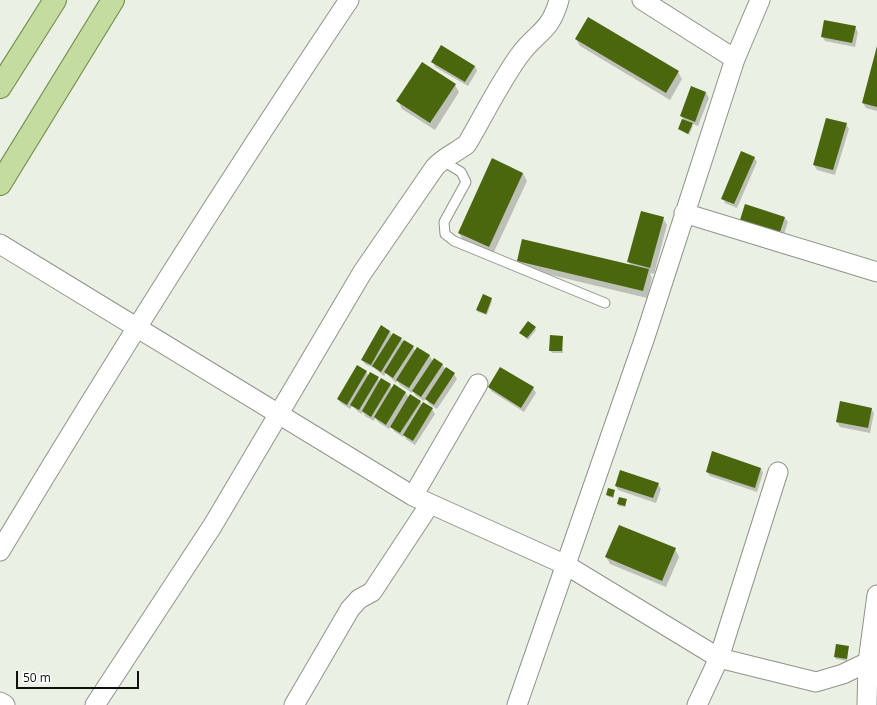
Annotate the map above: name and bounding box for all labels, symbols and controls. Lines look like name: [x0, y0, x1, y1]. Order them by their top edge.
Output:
scale bar: [18, 663, 141, 689]
text: 50 m: [23, 669, 51, 686]

